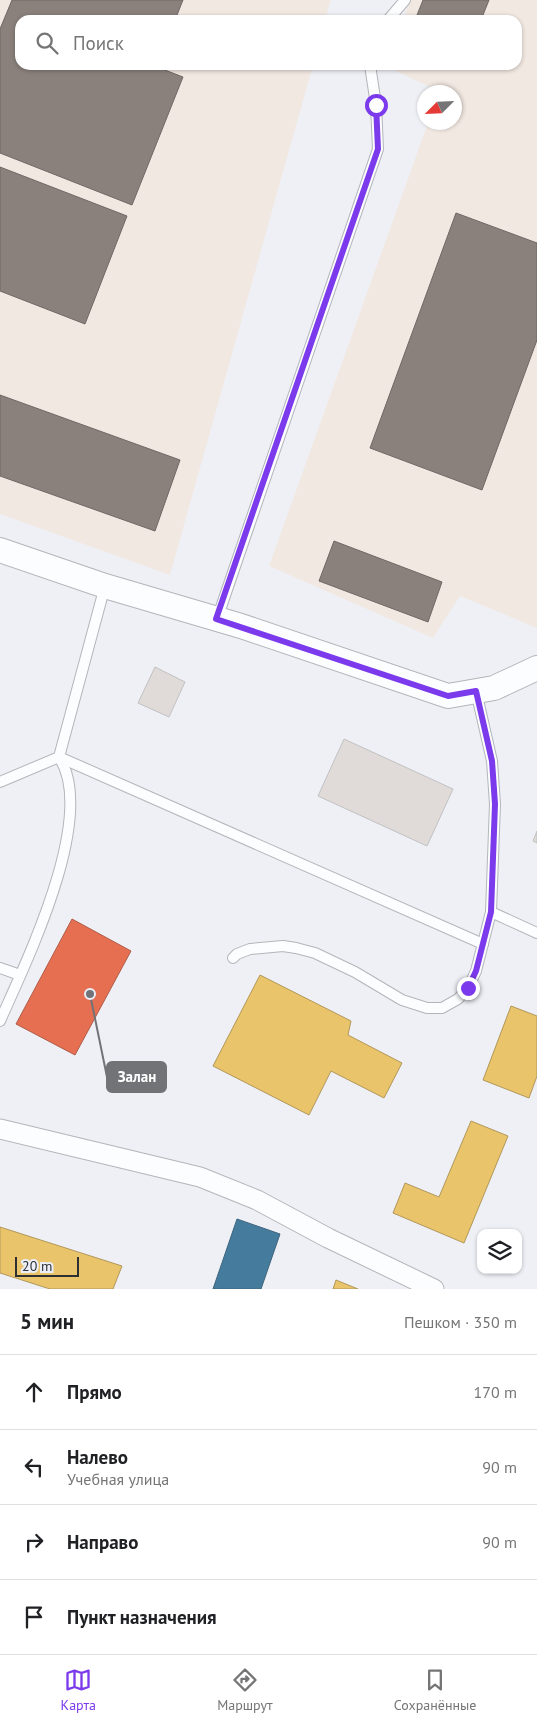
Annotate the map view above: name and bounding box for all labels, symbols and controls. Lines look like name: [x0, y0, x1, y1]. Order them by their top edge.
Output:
search box: [15, 15, 522, 70]
icon: search: [33, 29, 61, 57]
text: Поиск: [73, 31, 124, 55]
north arrow: [417, 85, 462, 130]
route start: [365, 94, 388, 117]
route end: [457, 977, 480, 1000]
callout: Залан: [107, 1062, 166, 1092]
text: Залан: [118, 1067, 156, 1086]
map controls: [477, 1229, 522, 1274]
button: layers: [477, 1229, 522, 1274]
scale bar: [15, 1254, 79, 1277]
text: 20 m: [22, 1257, 52, 1275]
text: 5 мин: [20, 1308, 74, 1335]
text: Пешком · 350 m: [404, 1312, 517, 1332]
icon: ahead: [20, 1378, 48, 1406]
text: Прямо: [67, 1380, 122, 1404]
text: 170 m: [474, 1382, 517, 1402]
text: Налево: [67, 1445, 128, 1469]
icon: left: [20, 1453, 48, 1481]
text: 90 m: [482, 1457, 517, 1477]
text: Учебная улица: [67, 1469, 169, 1489]
icon: right: [20, 1528, 48, 1556]
text: Направо: [67, 1530, 138, 1554]
text: 90 m: [482, 1532, 517, 1552]
icon: arrive: [20, 1603, 48, 1631]
text: Пункт назначения: [67, 1605, 217, 1629]
tab: Карта: [61, 1666, 96, 1714]
tab: Маршрут: [217, 1666, 273, 1714]
tab: Сохранённые: [394, 1666, 476, 1714]

